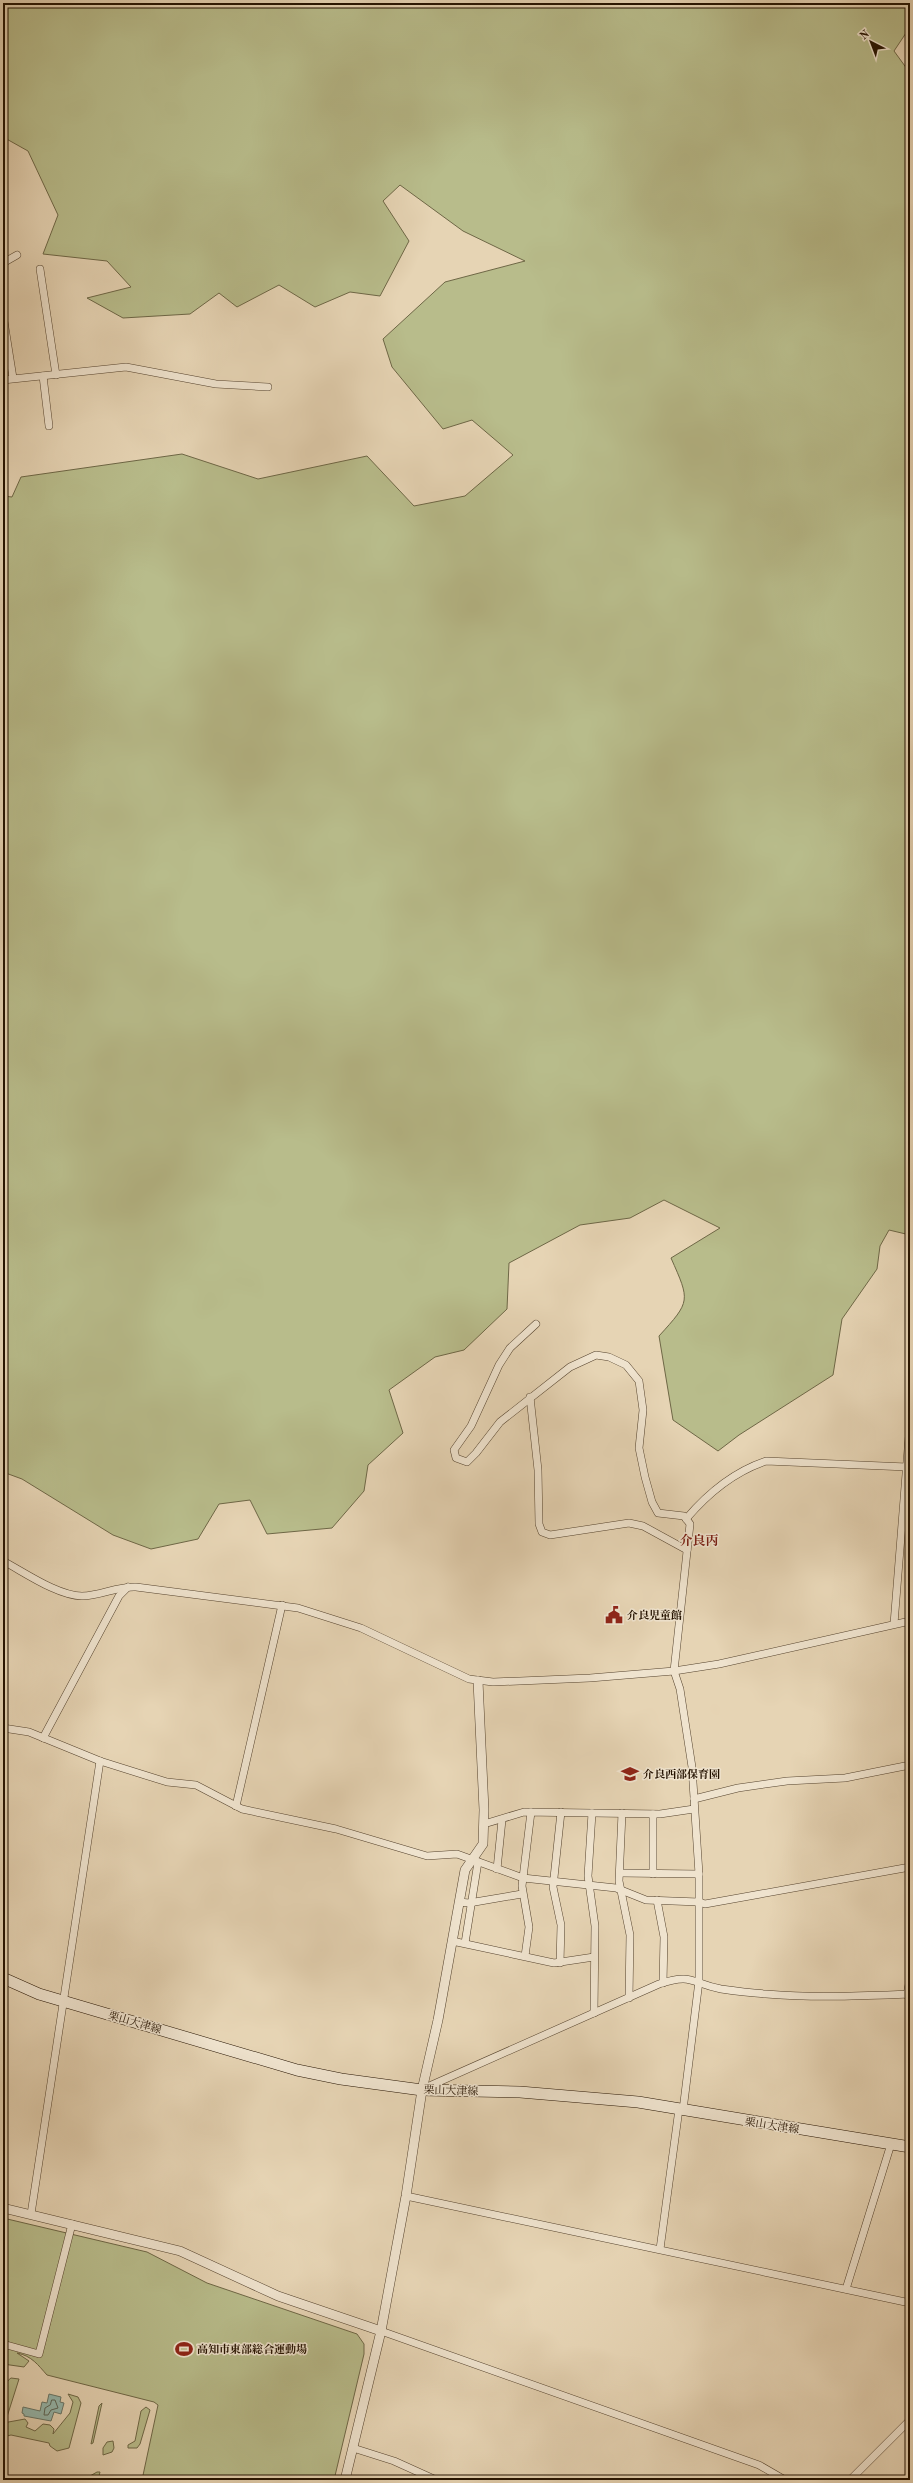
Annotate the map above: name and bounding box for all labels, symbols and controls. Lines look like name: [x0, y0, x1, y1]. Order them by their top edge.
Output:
north arrow: [851, 22, 891, 62]
text: N: [859, 28, 873, 43]
district label: 介良丙: [679, 1533, 719, 1548]
public building icon: 介良児童館: [604, 1605, 624, 1625]
place label: 介良児童館: [627, 1609, 682, 1622]
school or university icon: 介良西部保育園: [620, 1764, 640, 1784]
place label: 介良西部保育園: [643, 1768, 720, 1781]
street label: 栗山大津線: [107, 2009, 163, 2036]
street label: 栗山大津線: [423, 2083, 479, 2098]
street label: 栗山大津線: [744, 2115, 800, 2136]
sports icon: 高知市東部総合運動場: [174, 2339, 194, 2359]
place label: 高知市東部総合運動場: [197, 2343, 307, 2356]

